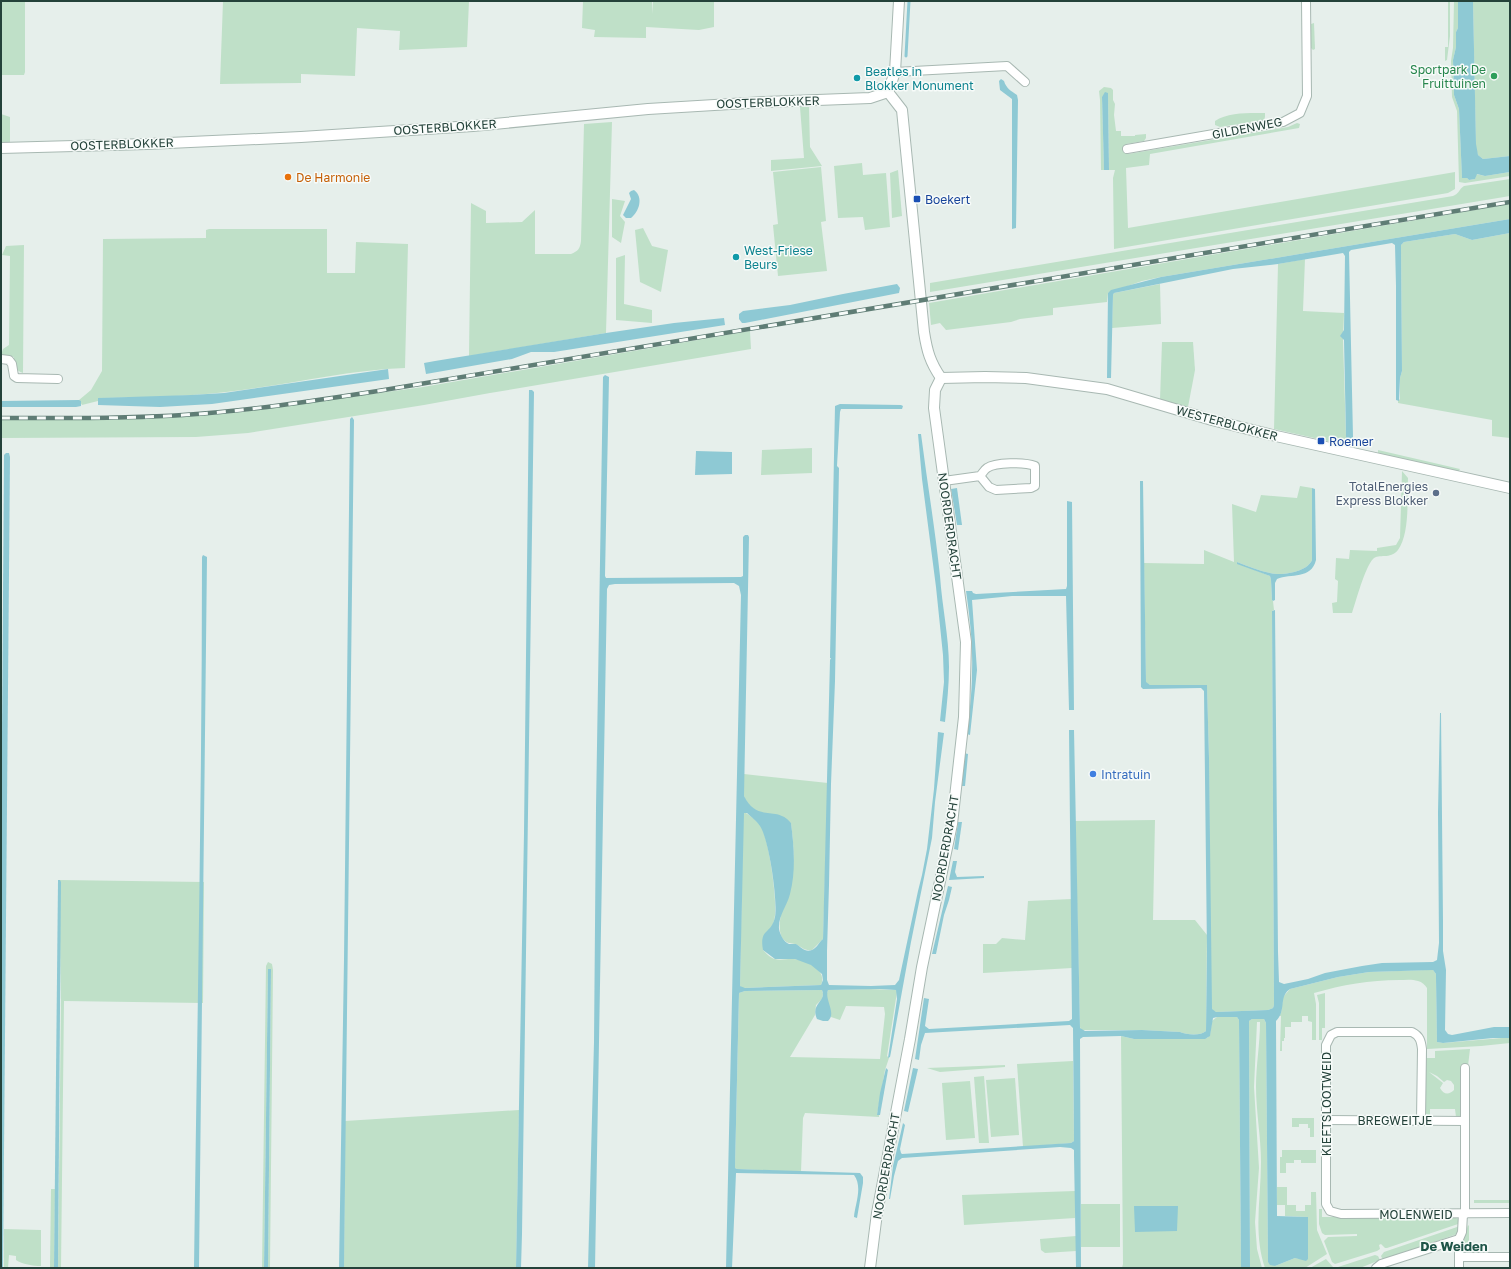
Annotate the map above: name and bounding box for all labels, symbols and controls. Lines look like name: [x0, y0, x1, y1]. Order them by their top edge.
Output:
place label: Sportpark De Fruittuinen: [1410, 62, 1486, 91]
place label: Beatles in Blokker Monument: [865, 64, 974, 93]
marker: Sportpark De Fruittuinen: [1489, 71, 1499, 81]
marker: Beatles in Blokker Monument: [852, 73, 862, 83]
street label: OOSTERBLOKKER: [716, 93, 820, 111]
street label: GILDENWEG: [1211, 114, 1283, 142]
street label: OOSTERBLOKKER: [393, 116, 497, 138]
street label: OOSTERBLOKKER: [70, 135, 174, 153]
place label: De Harmonie: [296, 170, 370, 185]
marker: De Harmonie: [283, 172, 293, 182]
place label: Boekert: [925, 192, 971, 207]
marker: Boekert: [912, 194, 922, 204]
place label: West-Friese Beurs: [744, 243, 813, 272]
marker: West-Friese Beurs: [731, 252, 741, 262]
street label: WESTERBLOKKER: [1175, 402, 1279, 444]
place label: Roemer: [1329, 434, 1374, 449]
marker: Roemer: [1316, 436, 1326, 446]
street label: NOORDERDRACHT: [935, 471, 965, 581]
place label: TotalEnergies Express Blokker: [1336, 479, 1428, 508]
marker: TotalEnergies Express Blokker: [1431, 488, 1441, 498]
place label: Intratuin: [1101, 767, 1151, 782]
marker: Intratuin: [1088, 769, 1098, 779]
street label: NOORDERDRACHT: [928, 793, 962, 902]
street label: KIEFTSLOOTWEID: [1319, 1052, 1334, 1156]
street label: NOORDERDRACHT: [869, 1111, 903, 1220]
street label: BREGWEITJE: [1358, 1113, 1432, 1128]
street label: MOLENWEID: [1379, 1207, 1453, 1222]
district label: De Weiden: [1420, 1238, 1488, 1254]

